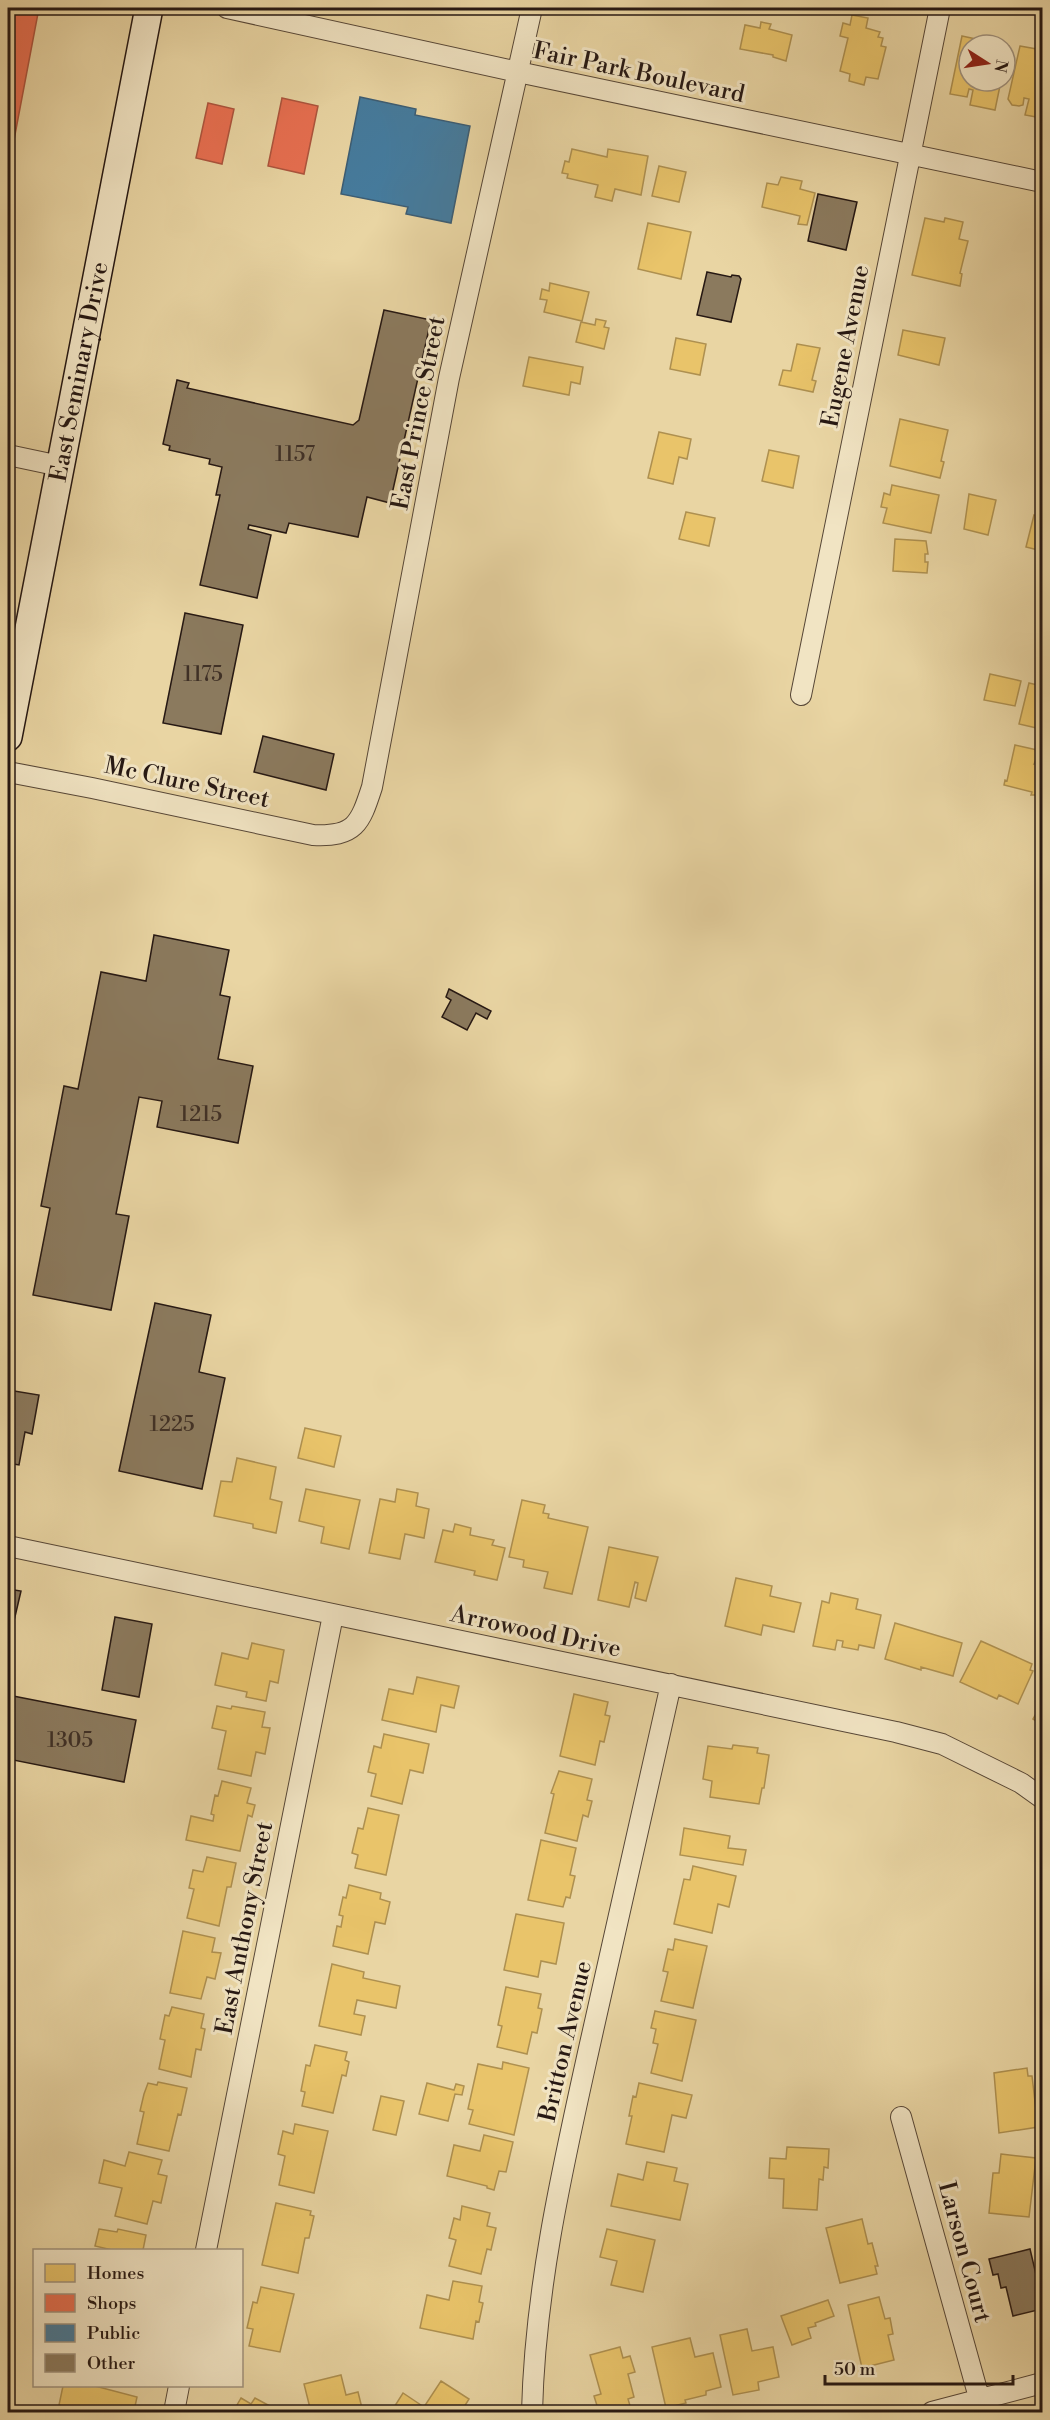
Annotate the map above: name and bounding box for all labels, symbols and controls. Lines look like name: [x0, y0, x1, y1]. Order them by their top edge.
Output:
north arrow: [957, 33, 1017, 93]
street label: Fair Park Boulevard: [530, 36, 748, 110]
text: N: [990, 58, 1012, 75]
street label: East Seminary Drive: [44, 260, 116, 484]
street label: Eugene Avenue: [816, 262, 876, 430]
street label: East Prince Street: [385, 313, 453, 513]
house number: 1157: [275, 442, 315, 468]
house number: 1175: [183, 662, 223, 688]
street label: Mc Clure Street: [102, 751, 273, 815]
house number: 1215: [180, 1102, 222, 1128]
house number: 1225: [150, 1412, 194, 1438]
street label: Arrowood Drive: [447, 1599, 624, 1665]
house number: 1305: [47, 1728, 93, 1754]
street label: East Anthony Street: [210, 1819, 280, 2037]
street label: Britton Avenue: [533, 1958, 599, 2125]
street label: Larson Court: [931, 2178, 997, 2327]
legend: [33, 2249, 243, 2387]
text: Homes: [87, 2262, 144, 2285]
text: Shops: [87, 2292, 137, 2315]
text: Public: [87, 2322, 140, 2345]
scale bar: [825, 2348, 1012, 2386]
text: Other: [87, 2352, 135, 2375]
text: 50 m: [834, 2358, 876, 2381]

